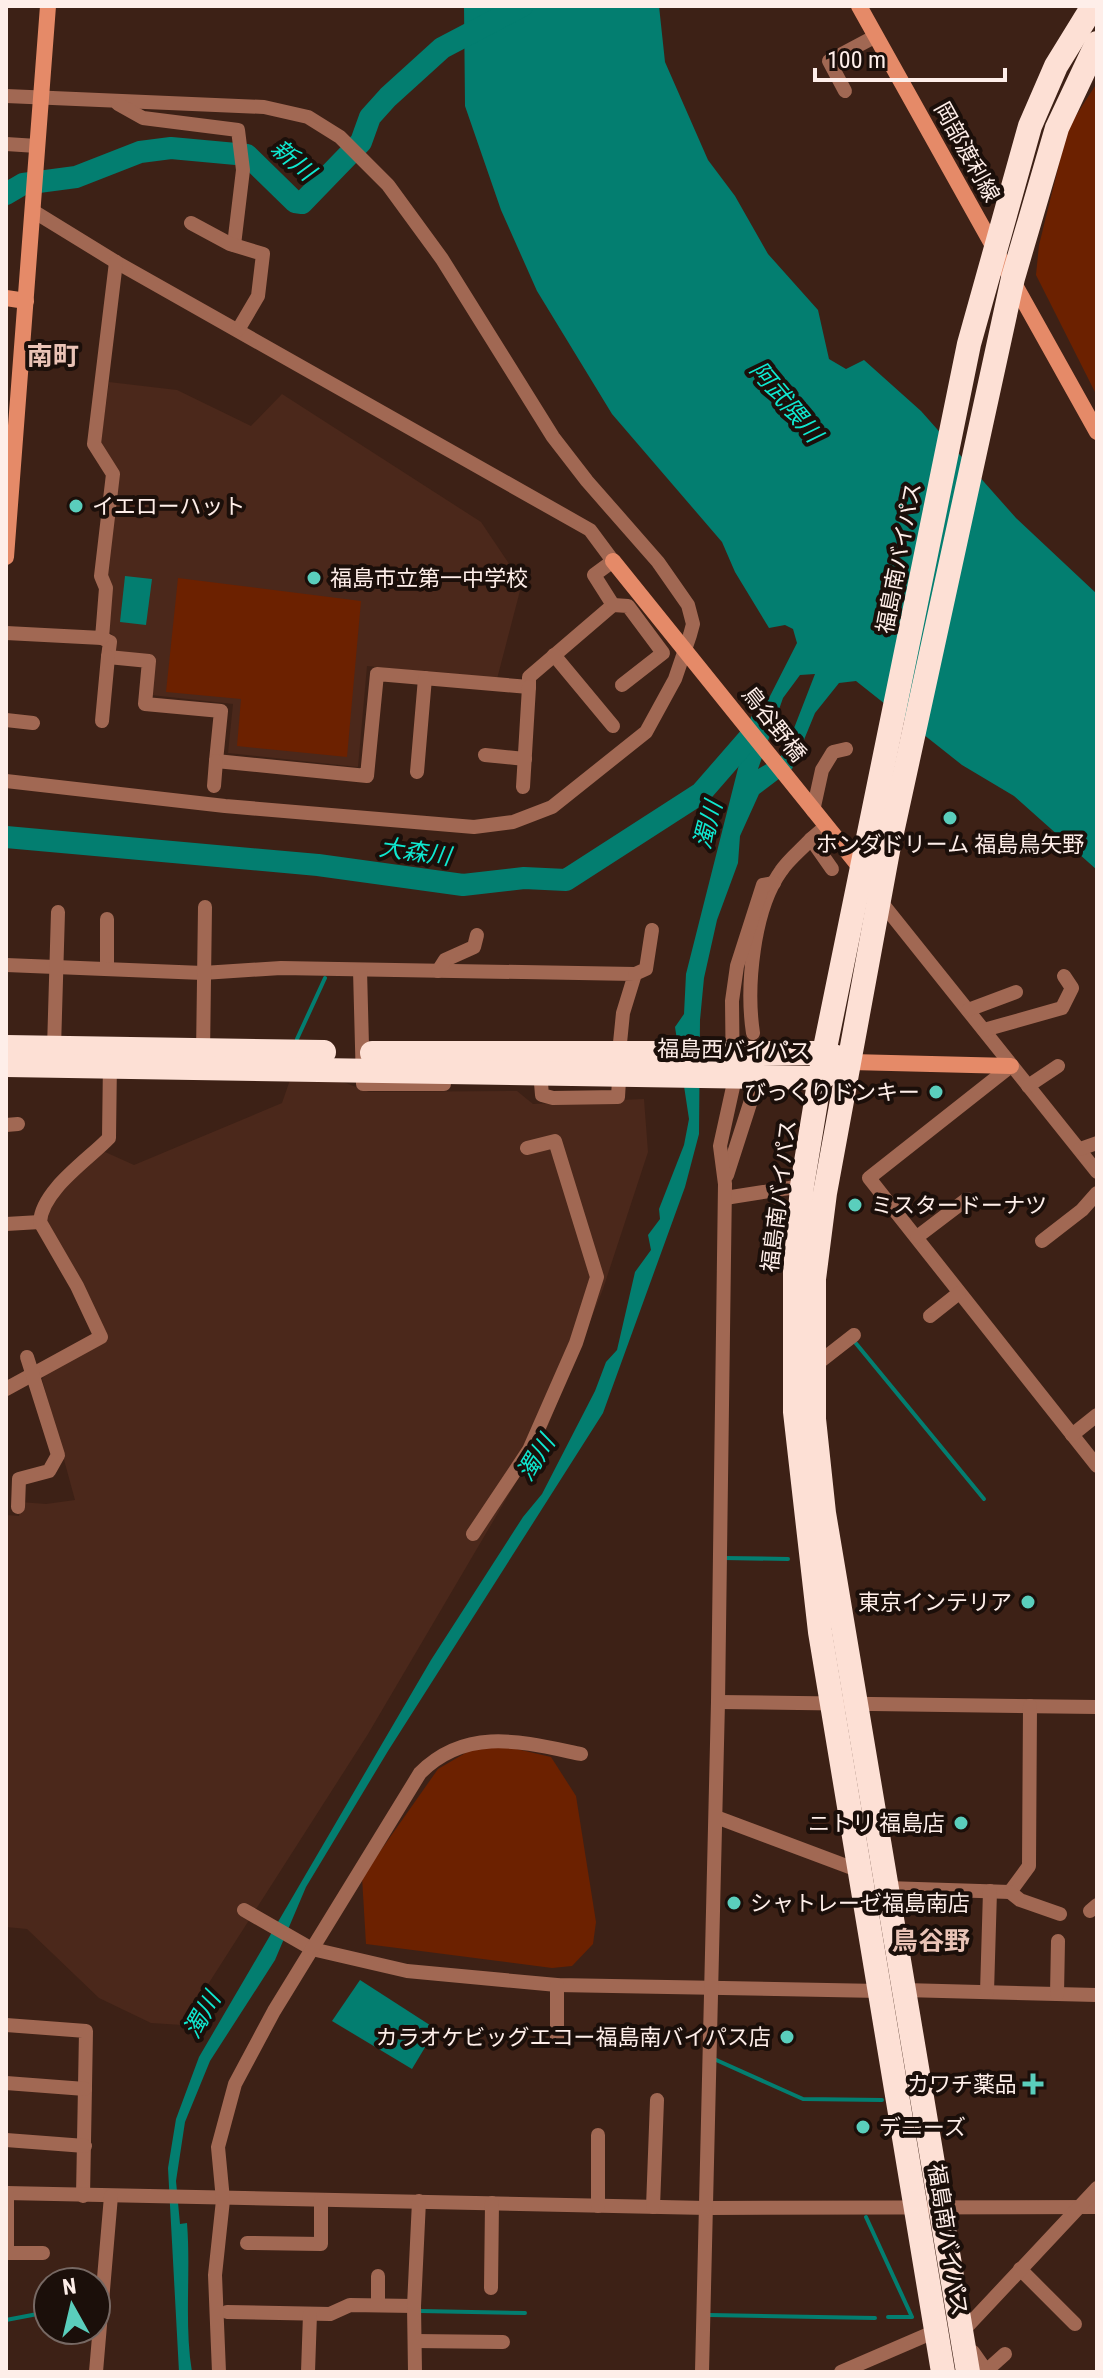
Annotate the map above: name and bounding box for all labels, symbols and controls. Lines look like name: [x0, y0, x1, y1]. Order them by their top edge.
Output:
scale bar: [815, 32, 1005, 82]
text: 100 m: [827, 46, 886, 74]
street label: 岡部渡利線: [929, 98, 1005, 206]
water label: 新川: [266, 134, 323, 188]
district label: 南町: [27, 341, 79, 371]
water label: 阿武隈川: [744, 356, 830, 450]
street label: 福島南バイパス: [872, 480, 926, 636]
place label: イエローハット: [92, 494, 245, 519]
marker: イエローハット: [67, 497, 85, 515]
place label: 福島市立第一中学校: [330, 566, 528, 591]
marker: 福島市立第一中学校: [305, 569, 323, 587]
street label: 鳥谷野橋: [737, 682, 811, 766]
water label: 濁川: [688, 795, 729, 852]
marker: ホンダドリーム 福島鳥矢野: [941, 809, 959, 827]
place label: ホンダドリーム 福島鳥矢野: [816, 832, 1084, 857]
water label: 大森川: [377, 833, 456, 871]
street label: 福島西バイパス: [657, 1036, 811, 1064]
place label: びっくりドンキー: [744, 1080, 920, 1105]
marker: びっくりドンキー: [927, 1083, 945, 1101]
street label: 福島南バイパス: [757, 1118, 801, 1274]
place label: ミスタードーナツ: [871, 1193, 1047, 1218]
marker: ミスタードーナツ: [846, 1196, 864, 1214]
water label: 濁川: [511, 1428, 562, 1486]
place label: 東京インテリア: [858, 1590, 1012, 1615]
marker: 東京インテリア: [1019, 1593, 1037, 1611]
place label: ニトリ 福島店: [808, 1811, 945, 1836]
marker: ニトリ 福島店: [952, 1814, 970, 1832]
place label: シャトレーゼ福島南店: [750, 1891, 970, 1916]
marker: シャトレーゼ福島南店: [725, 1894, 743, 1912]
district label: 鳥谷野: [892, 1926, 970, 1956]
water label: 濁川: [178, 1985, 228, 2043]
place label: カラオケビッグエコー福島南バイパス店: [375, 2025, 771, 2050]
marker: カラオケビッグエコー福島南バイパス店: [778, 2028, 796, 2046]
place label: カワチ薬品: [907, 2072, 1017, 2097]
marker: カワチ薬品: [1024, 2075, 1042, 2093]
place label: デニーズ: [879, 2115, 966, 2140]
marker: デニーズ: [854, 2118, 872, 2136]
street label: 福島南バイパス: [924, 2162, 972, 2318]
north arrow: [32, 2266, 112, 2346]
text: N: [61, 2273, 78, 2300]

